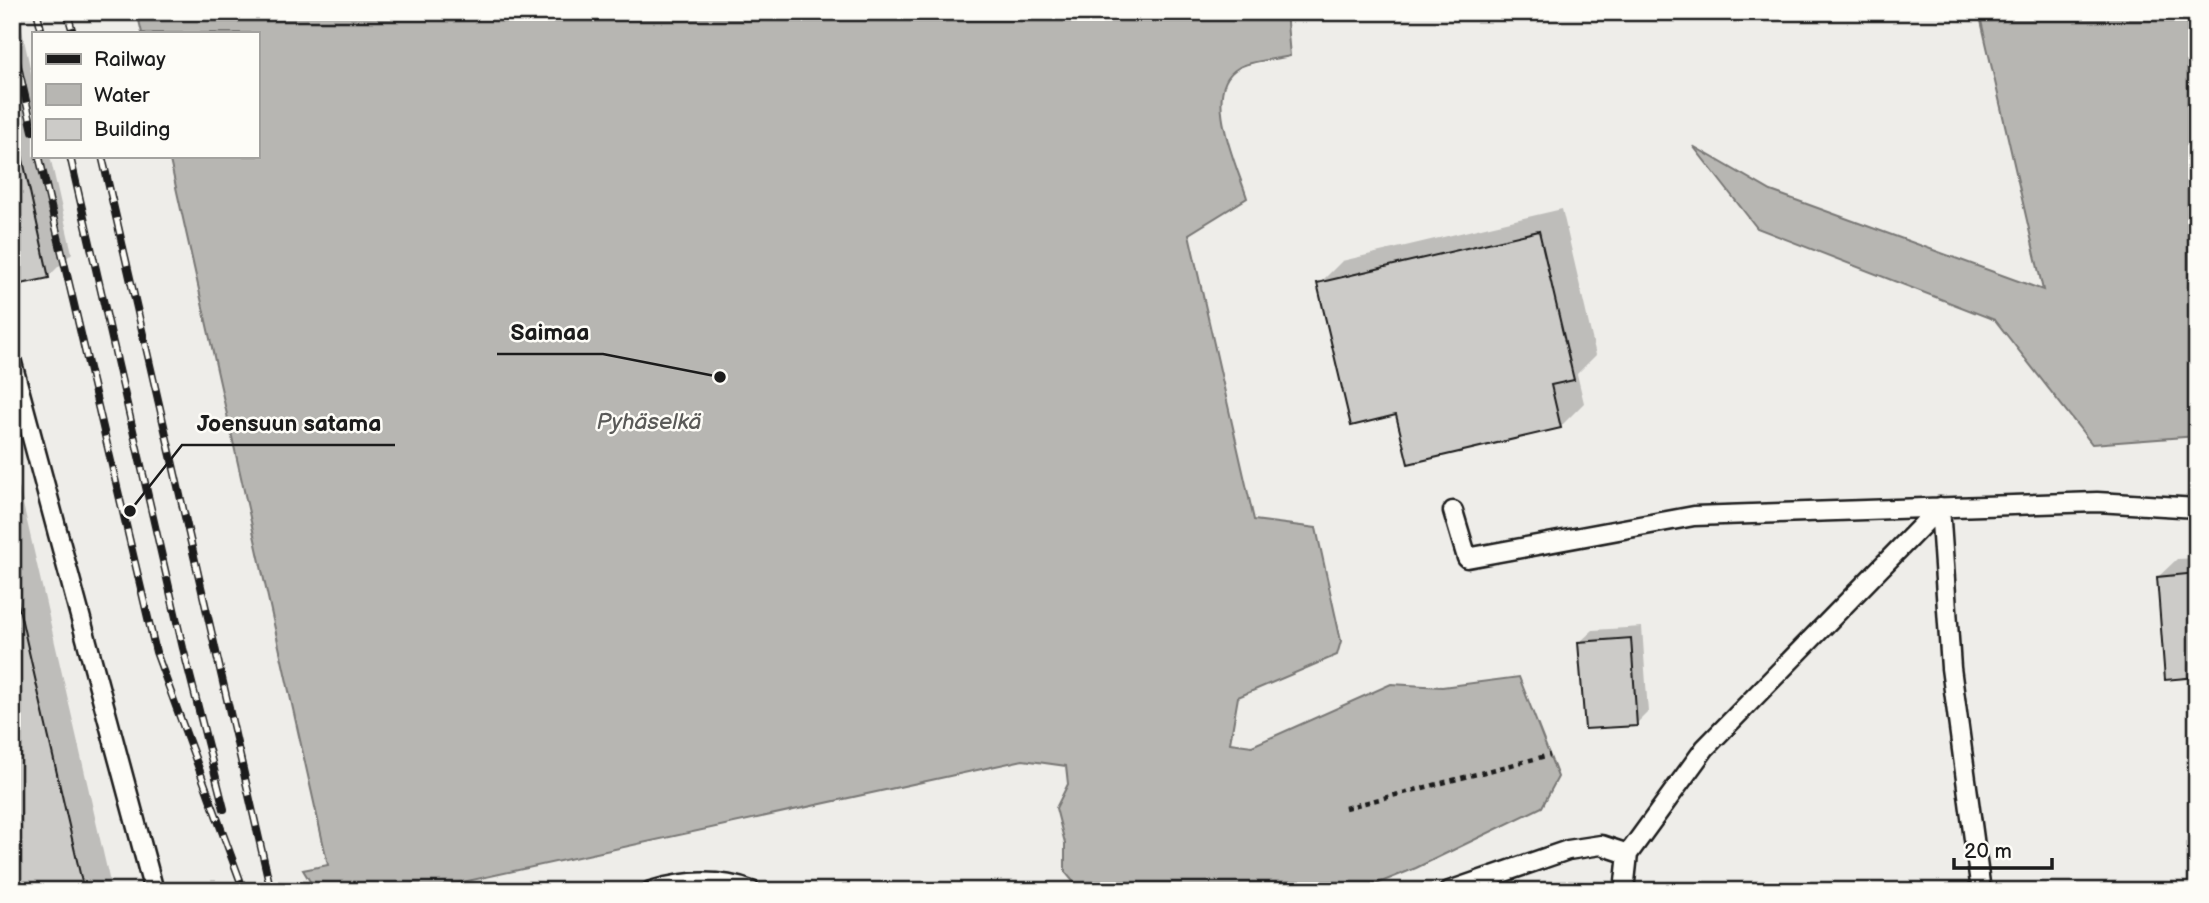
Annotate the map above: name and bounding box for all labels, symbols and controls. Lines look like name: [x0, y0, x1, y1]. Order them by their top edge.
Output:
legend: [32, 32, 259, 158]
text: Railway: [94, 47, 166, 72]
text: Water: [94, 83, 150, 108]
text: Building: [94, 117, 170, 142]
callout: Saimaa: [497, 310, 603, 354]
text: Saimaa: [511, 319, 589, 347]
callout: Joensuun satama: [182, 401, 395, 445]
water label: Pyhäselkä: [596, 408, 702, 436]
text: Joensuun satama: [197, 410, 381, 438]
scale bar: [1954, 826, 2052, 870]
text: 20 m: [1964, 839, 2012, 864]

